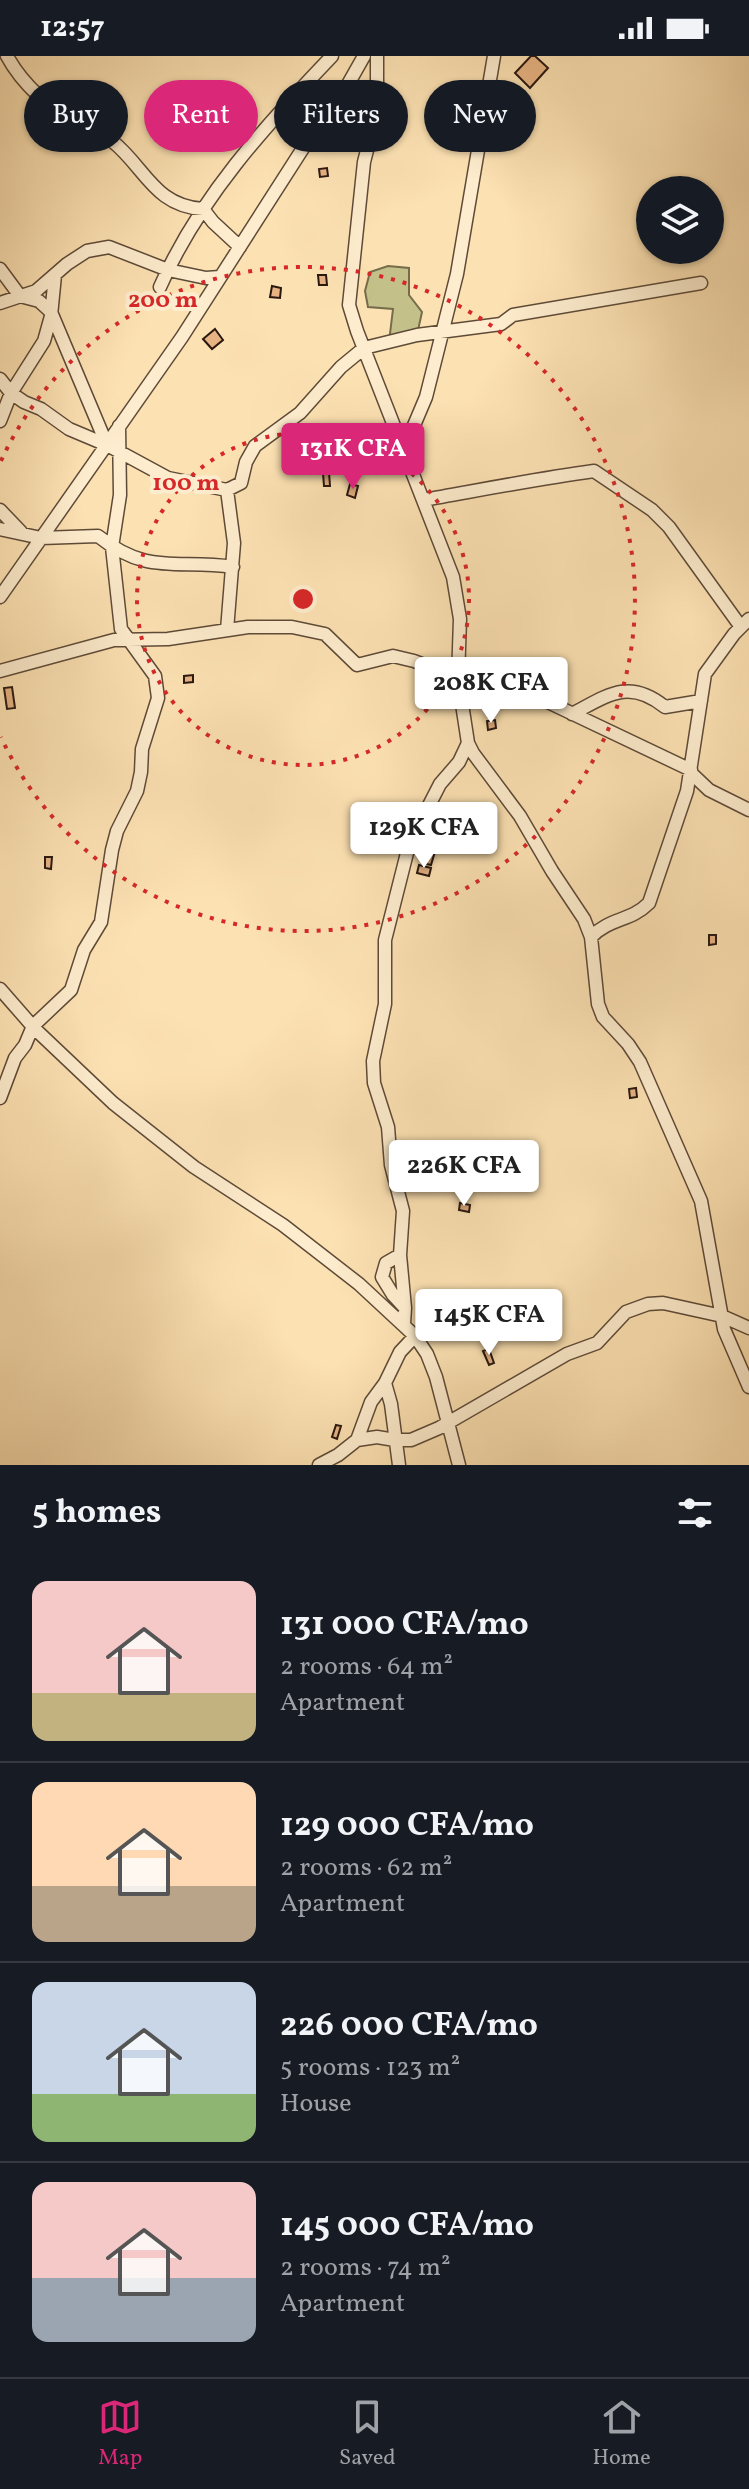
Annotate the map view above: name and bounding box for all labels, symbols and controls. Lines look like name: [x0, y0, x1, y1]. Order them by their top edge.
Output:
text: 12:57: [40, 7, 105, 49]
chip: Buy: [24, 80, 128, 152]
chip: Rent: [144, 80, 258, 152]
chip: Filters: [274, 80, 408, 152]
chip: New: [424, 80, 536, 152]
map controls: [636, 176, 724, 264]
button: layers: [636, 176, 724, 264]
text: 200 m: [128, 284, 198, 318]
pin: 131K CFA: [270, 423, 436, 491]
text: 131K CFA: [299, 431, 407, 467]
text: 100 m: [152, 467, 220, 501]
centre of rings: [289, 585, 317, 613]
pin: 208K CFA: [408, 657, 574, 725]
text: 208K CFA: [433, 665, 549, 701]
pin: 129K CFA: [341, 802, 507, 870]
text: 129K CFA: [368, 810, 480, 846]
pin: 226K CFA: [381, 1140, 547, 1208]
text: 226K CFA: [407, 1148, 521, 1184]
pin: 145K CFA: [406, 1289, 572, 1357]
text: 145K CFA: [433, 1297, 545, 1333]
text: 5 homes: [32, 1490, 162, 1537]
icon: filters: [673, 1491, 717, 1535]
text: 131 000 CFA/mo: [280, 1602, 529, 1649]
icon: home: [96, 1613, 192, 1709]
text: 2 rooms · 64 m²: [280, 1649, 453, 1685]
text: Apartment: [280, 1685, 405, 1721]
text: 129 000 CFA/mo: [280, 1803, 534, 1850]
icon: home: [96, 1814, 192, 1910]
text: 2 rooms · 62 m²: [280, 1850, 452, 1886]
text: Apartment: [280, 1886, 405, 1922]
text: 226 000 CFA/mo: [280, 2003, 538, 2050]
icon: home: [96, 2014, 192, 2110]
text: 5 rooms · 123 m²: [280, 2050, 460, 2086]
text: House: [280, 2086, 352, 2122]
text: 145 000 CFA/mo: [280, 2203, 534, 2250]
icon: home: [96, 2214, 192, 2310]
text: 2 rooms · 74 m²: [280, 2250, 451, 2286]
text: Apartment: [280, 2286, 405, 2322]
tab: Map: [98, 2395, 142, 2474]
tab: Saved: [339, 2395, 396, 2474]
tab: Home: [592, 2395, 651, 2474]

